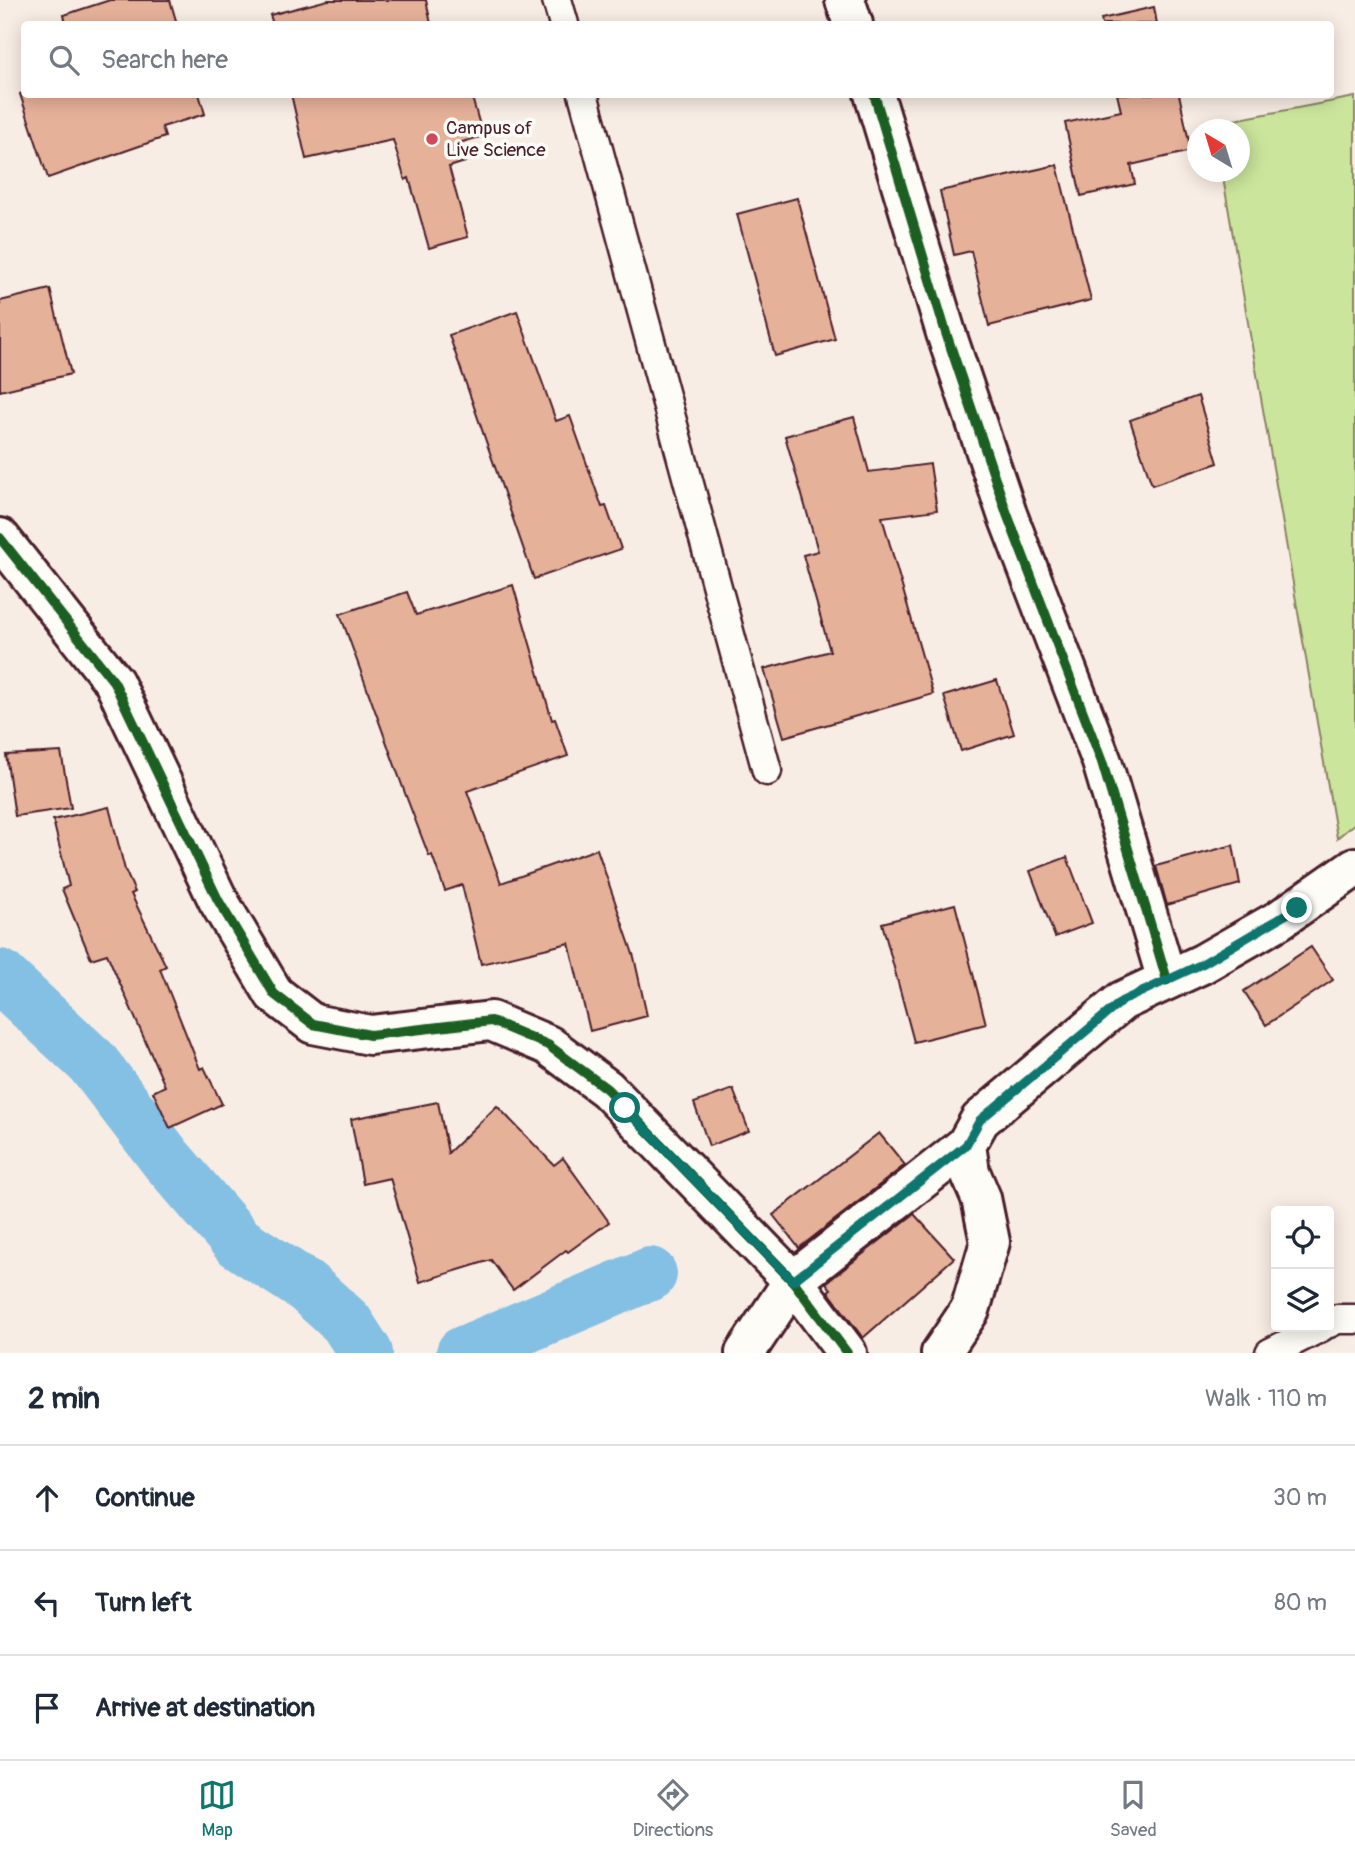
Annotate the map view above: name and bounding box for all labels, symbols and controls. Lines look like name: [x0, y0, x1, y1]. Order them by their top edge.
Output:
search box: [21, 21, 1334, 98]
icon: search: [45, 41, 83, 79]
text: Search here: [101, 44, 228, 76]
place label: Campus of Live Science: [446, 116, 546, 162]
north arrow: [1187, 119, 1250, 182]
marker: Campus of Live Science: [424, 131, 440, 147]
route end: [1281, 892, 1312, 923]
route start: [609, 1092, 640, 1123]
map controls: [1271, 1206, 1334, 1332]
button: locate: [1271, 1206, 1334, 1269]
button: layers: [1271, 1269, 1334, 1332]
text: 2 min: [28, 1380, 100, 1417]
text: Walk · 110 m: [1205, 1384, 1327, 1413]
icon: ahead: [28, 1479, 66, 1517]
text: Continue: [95, 1482, 195, 1514]
text: 30 m: [1273, 1483, 1327, 1512]
icon: left: [28, 1584, 66, 1622]
text: Turn left: [95, 1587, 191, 1619]
text: 80 m: [1274, 1588, 1327, 1617]
icon: arrive: [28, 1689, 66, 1727]
text: Arrive at destination: [95, 1692, 315, 1724]
tab: Map: [198, 1776, 236, 1842]
tab: Directions: [633, 1776, 713, 1842]
tab: Saved: [1110, 1776, 1157, 1842]

